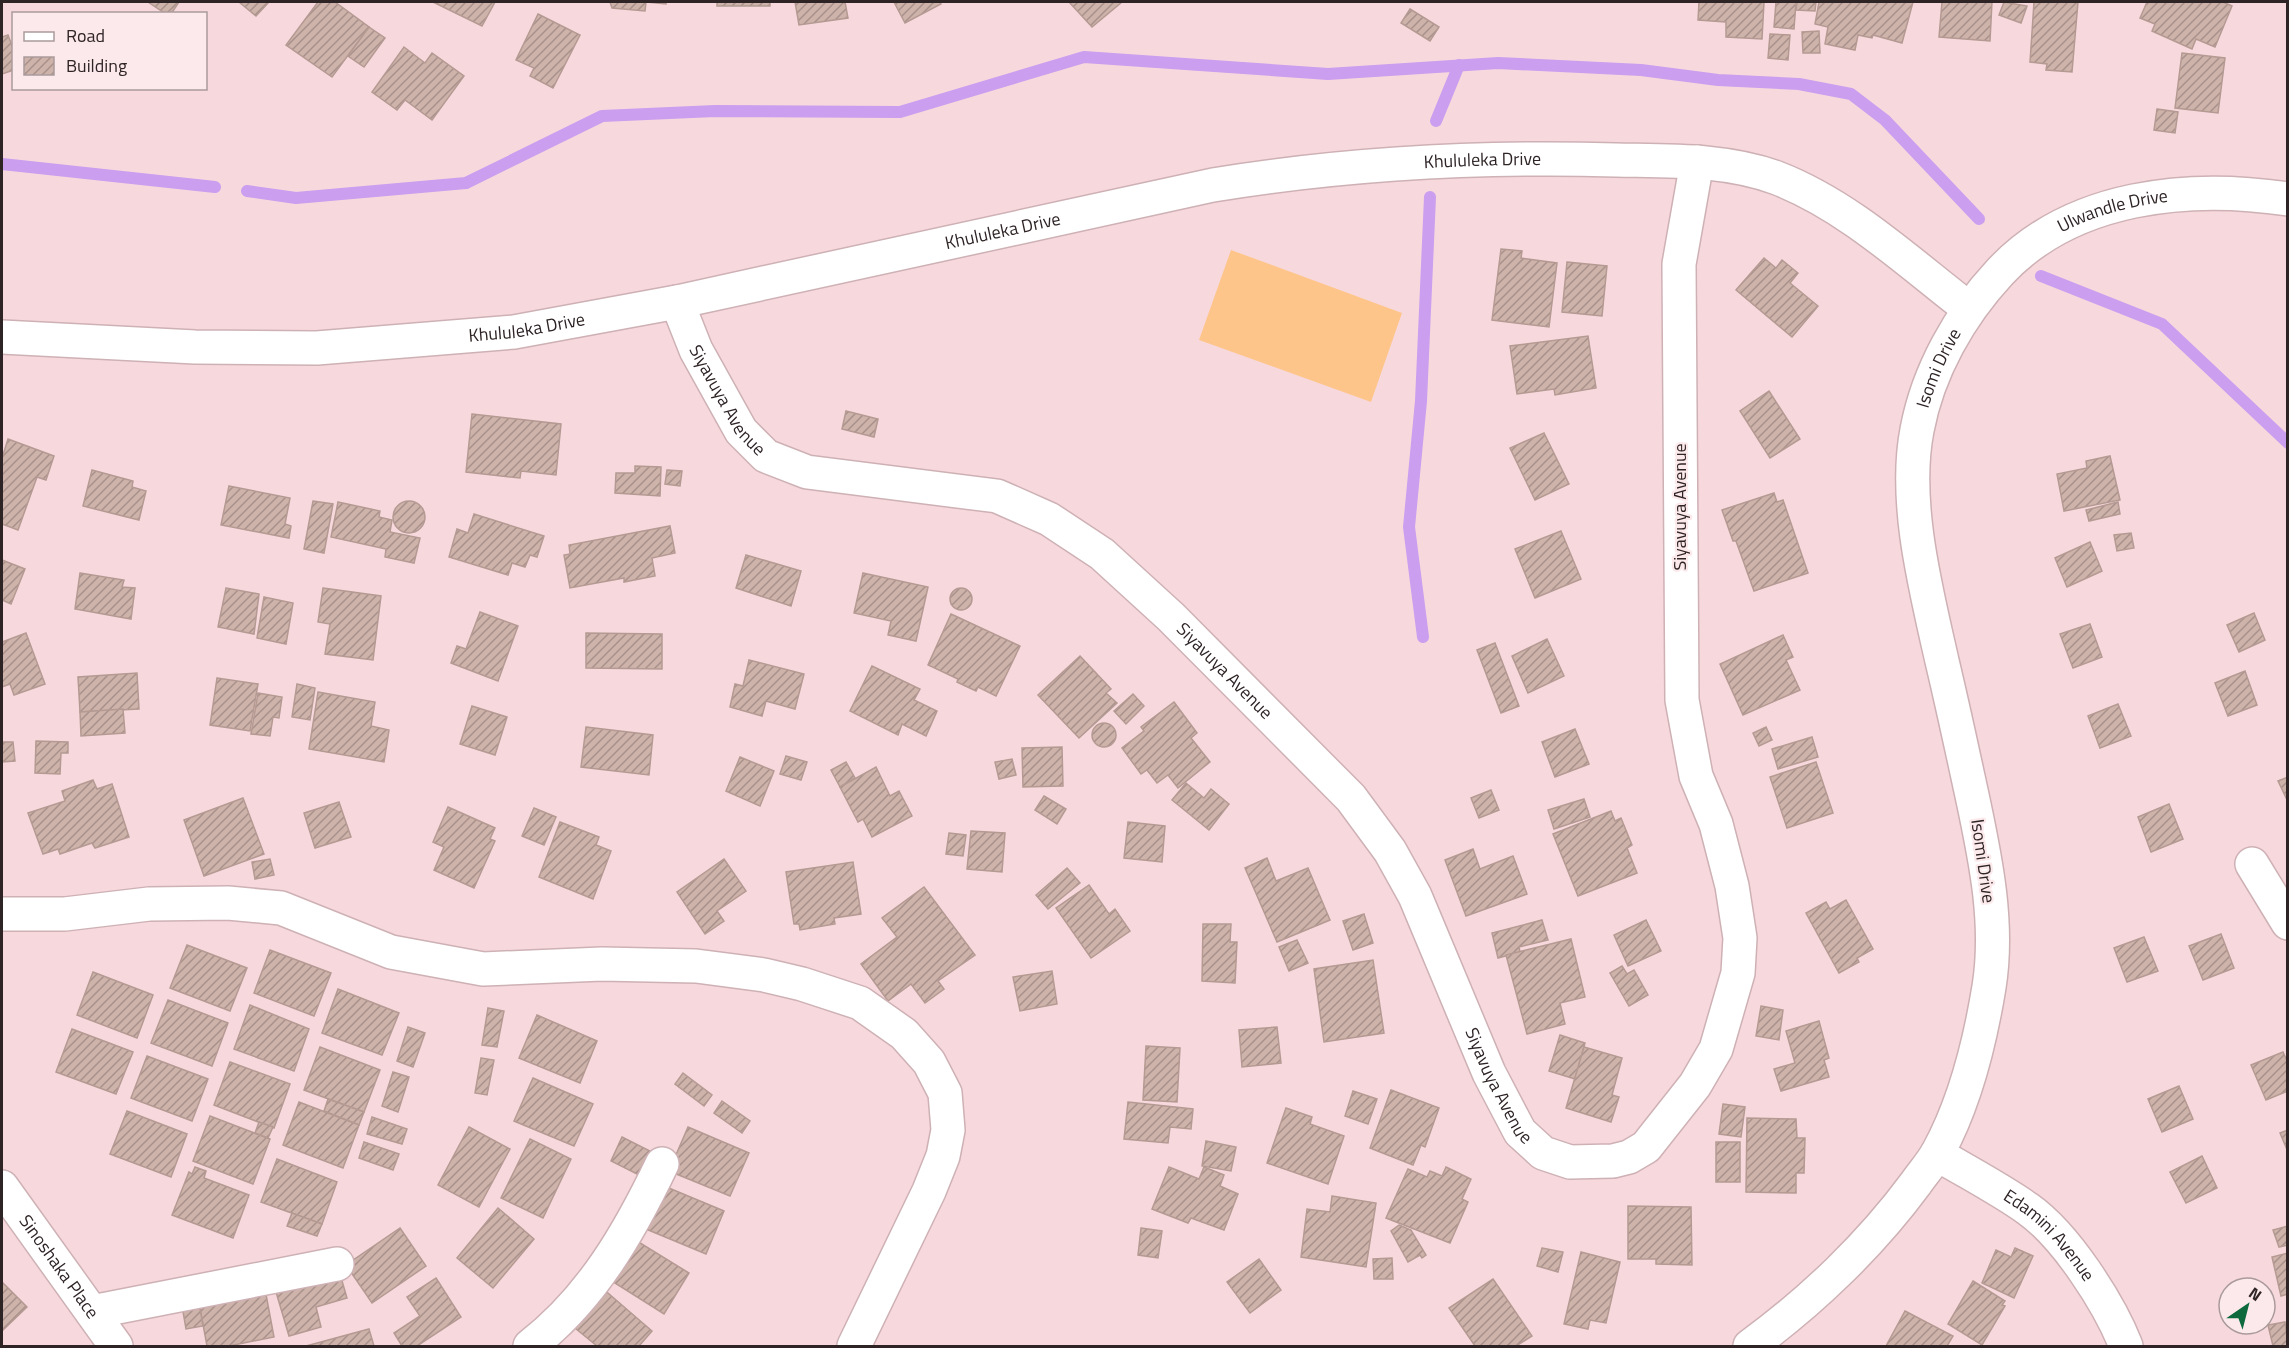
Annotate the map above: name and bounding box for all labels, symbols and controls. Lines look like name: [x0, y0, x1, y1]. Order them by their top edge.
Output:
legend: [12, 12, 207, 90]
text: Road: [66, 22, 105, 49]
text: Building: [66, 52, 127, 79]
street label: Khululeka Drive: [1423, 145, 1541, 175]
street label: Ulwandle Drive: [2052, 182, 2169, 239]
street label: Khululeka Drive: [942, 205, 1063, 256]
street label: Khululeka Drive: [467, 305, 587, 349]
street label: Isomi Drive: [1909, 323, 1967, 411]
street label: Siyavuya Avenue: [683, 339, 772, 462]
street label: Siyavuya Avenue: [1666, 443, 1693, 571]
street label: Siyavuya Avenue: [1171, 616, 1279, 725]
street label: Isomi Drive: [1964, 817, 2003, 905]
street label: Siyavuya Avenue: [1458, 1023, 1539, 1150]
street label: Edamini Avenue: [1999, 1182, 2102, 1287]
street label: Sinoshaka Place: [13, 1209, 106, 1324]
north arrow: [2217, 1276, 2277, 1336]
text: N: [2244, 1281, 2267, 1307]

